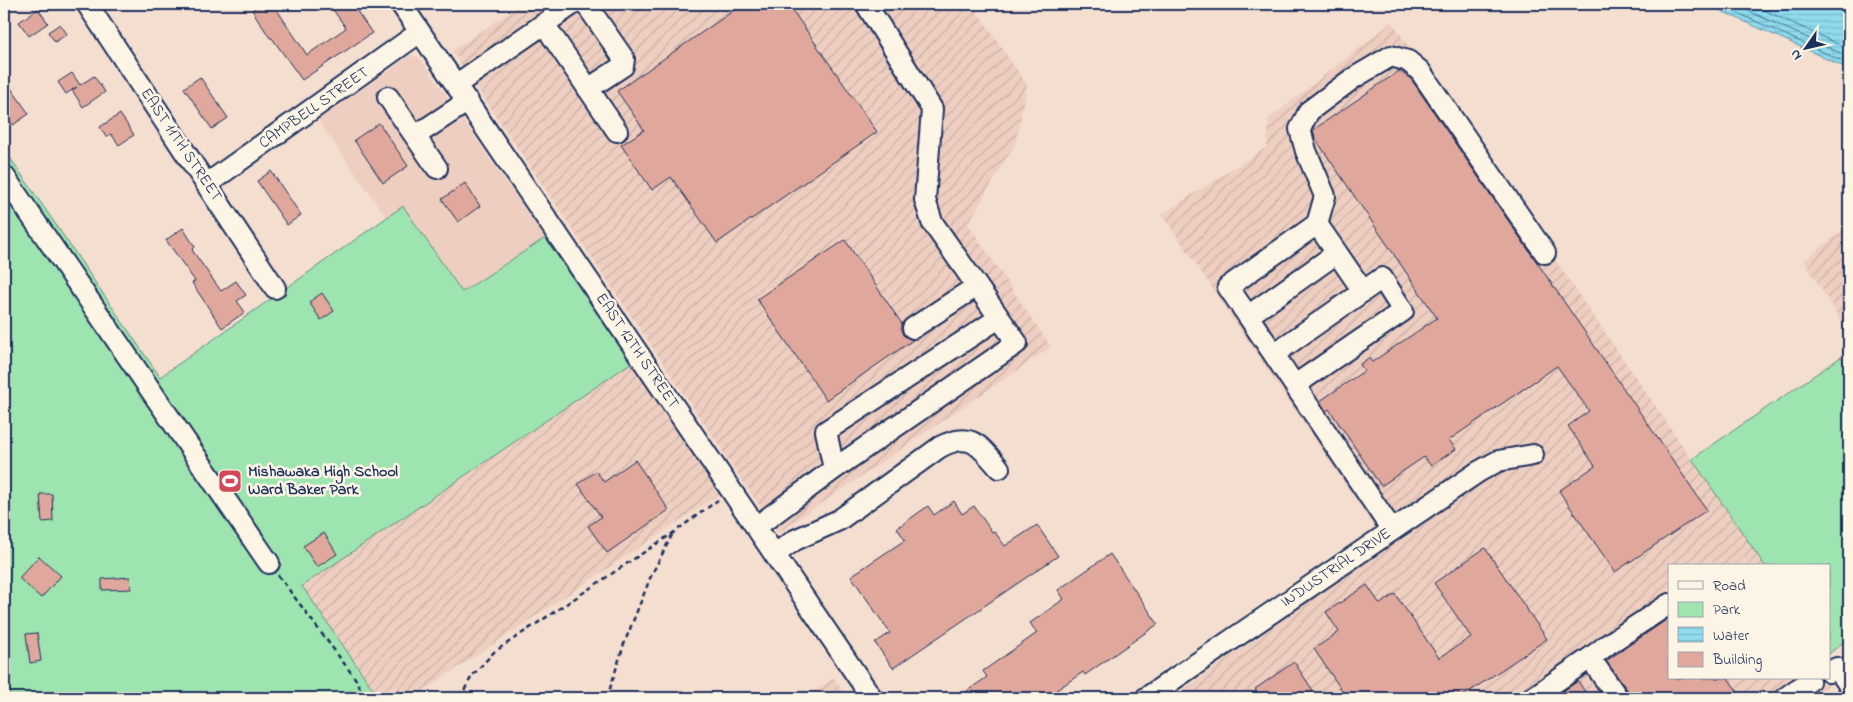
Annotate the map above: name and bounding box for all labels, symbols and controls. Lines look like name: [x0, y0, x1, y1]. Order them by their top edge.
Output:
north arrow: [1780, 22, 1830, 72]
text: N: [1785, 45, 1808, 64]
street label: CAMPBELL STREET: [254, 61, 374, 155]
street label: EAST 11TH STREET: [134, 83, 228, 207]
street label: EAST 12TH STREET: [589, 288, 685, 414]
place label: Mishawaka High School Ward Baker Park: [248, 460, 398, 502]
sports icon: Mishawaka High School Ward Baker Park: [217, 468, 243, 494]
street label: INDUSTRIAL DRIVE: [1276, 522, 1396, 614]
legend: [1668, 564, 1830, 680]
text: Road: [1713, 575, 1746, 597]
text: Park: [1713, 599, 1741, 621]
text: Water: [1713, 625, 1749, 647]
text: Building: [1712, 649, 1762, 672]

